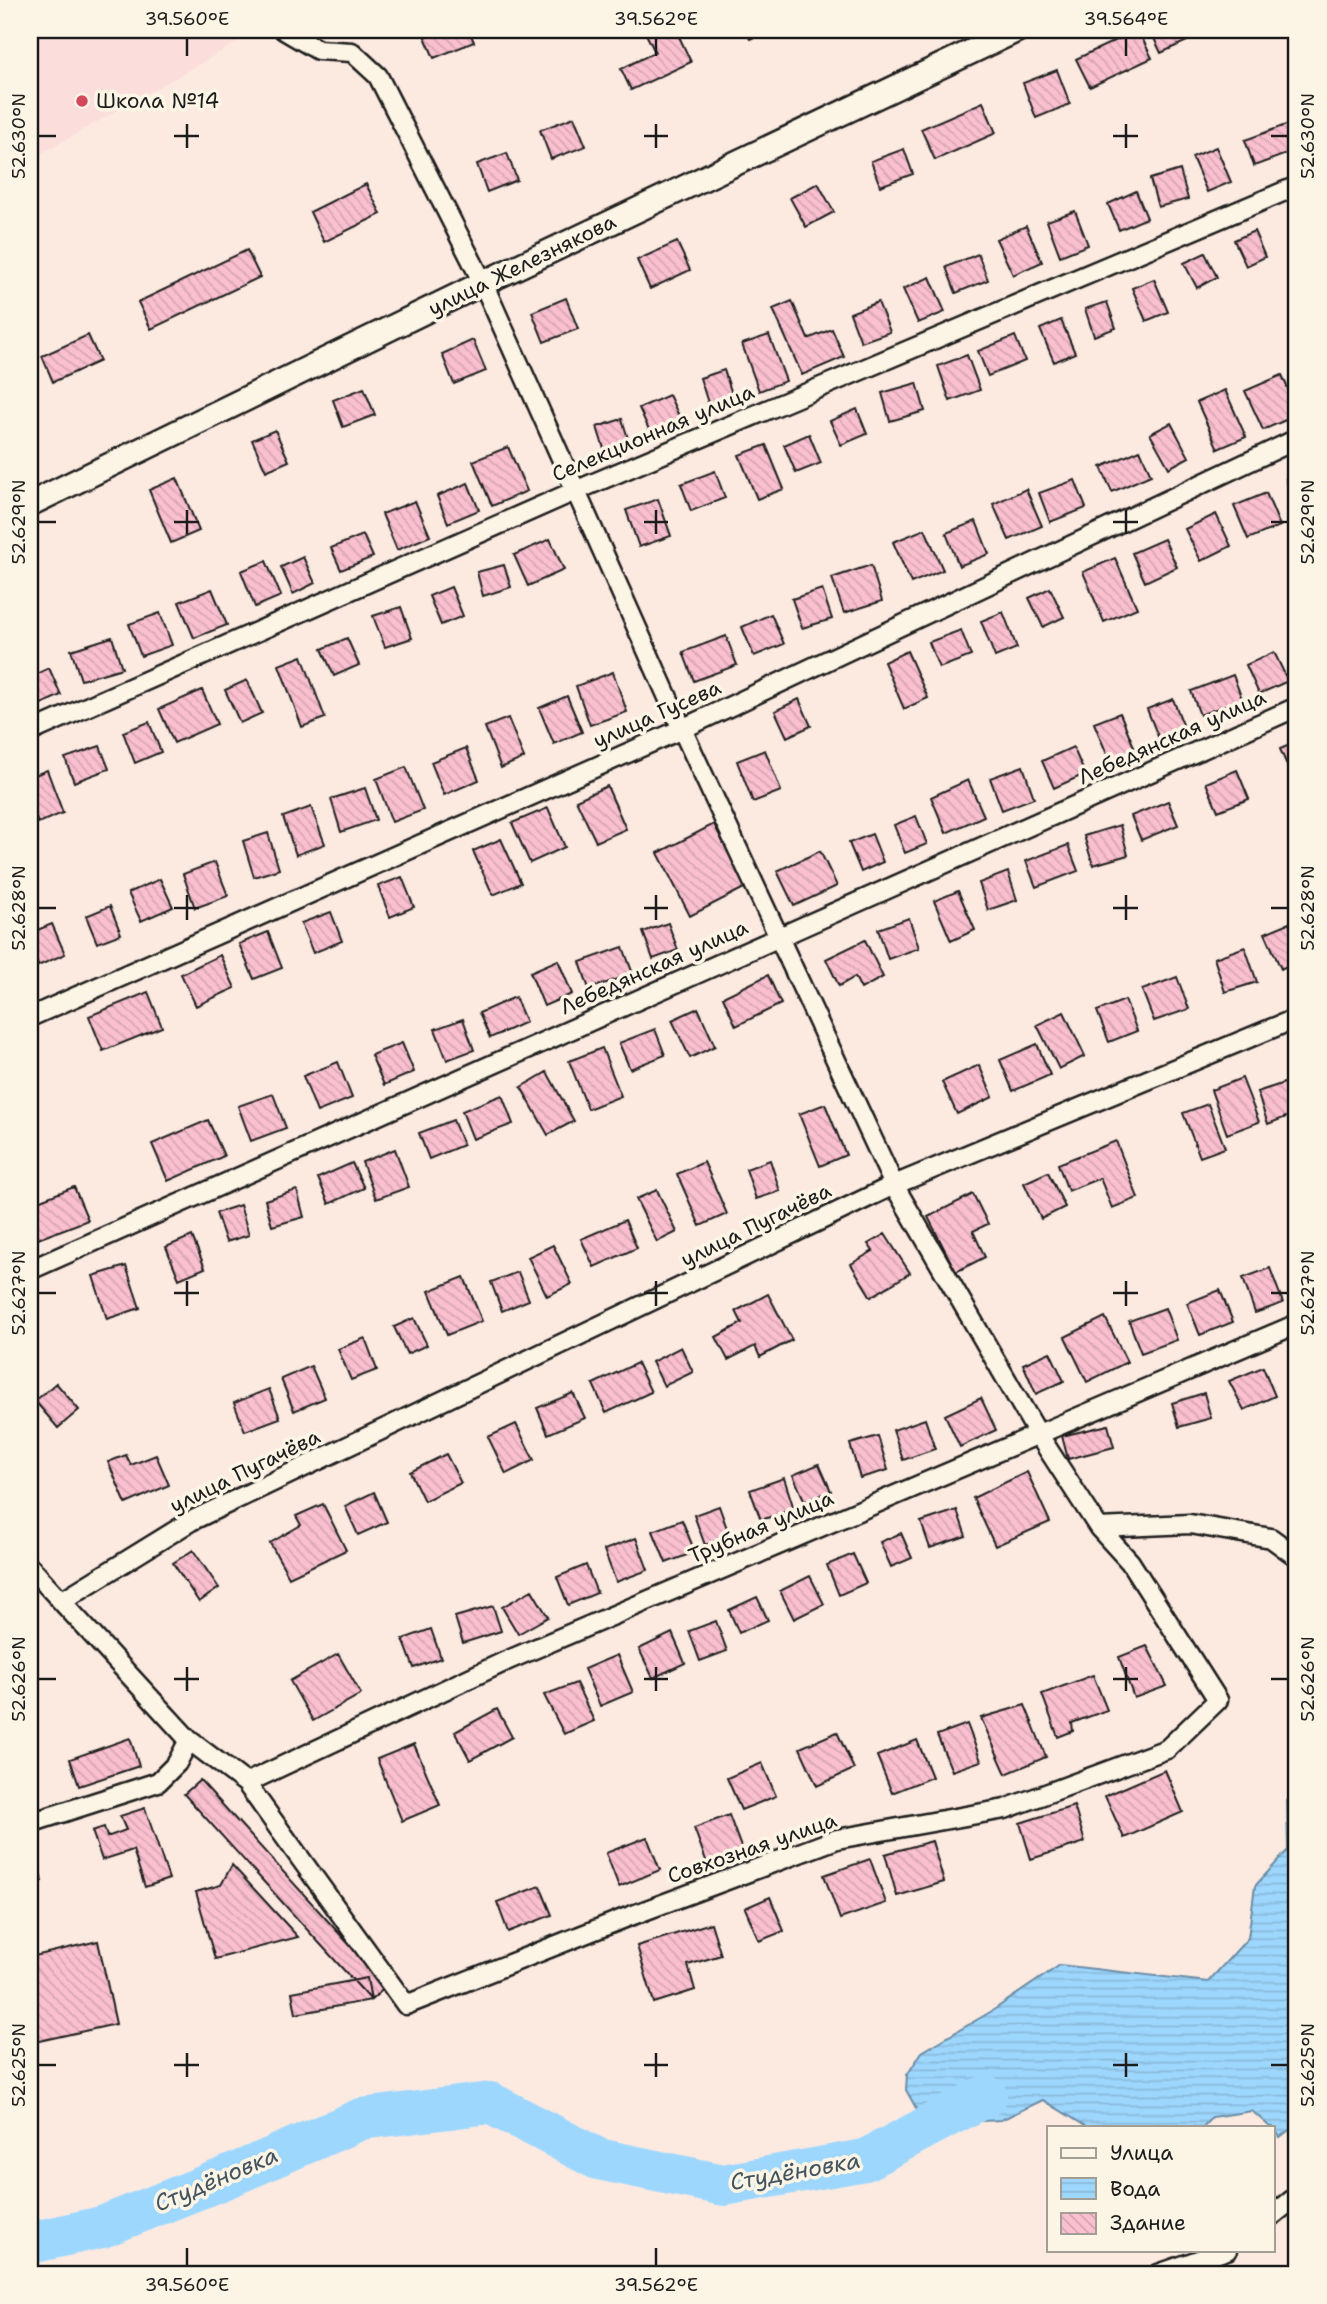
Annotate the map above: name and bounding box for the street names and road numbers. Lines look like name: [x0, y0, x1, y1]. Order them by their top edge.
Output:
street label: улица Железнякова: [424, 207, 620, 323]
street label: Селекционная улица: [547, 378, 759, 488]
street label: улица Гусева: [589, 673, 725, 755]
street label: Лебедянская улица: [1074, 683, 1270, 791]
street label: Лебедянская улица: [556, 913, 752, 1021]
street label: улица Пугачёва: [676, 1176, 836, 1274]
street label: улица Пугачёва: [165, 1422, 325, 1520]
street label: Трубная улица: [684, 1484, 838, 1570]
street label: Совхозная улица: [664, 1806, 840, 1890]

